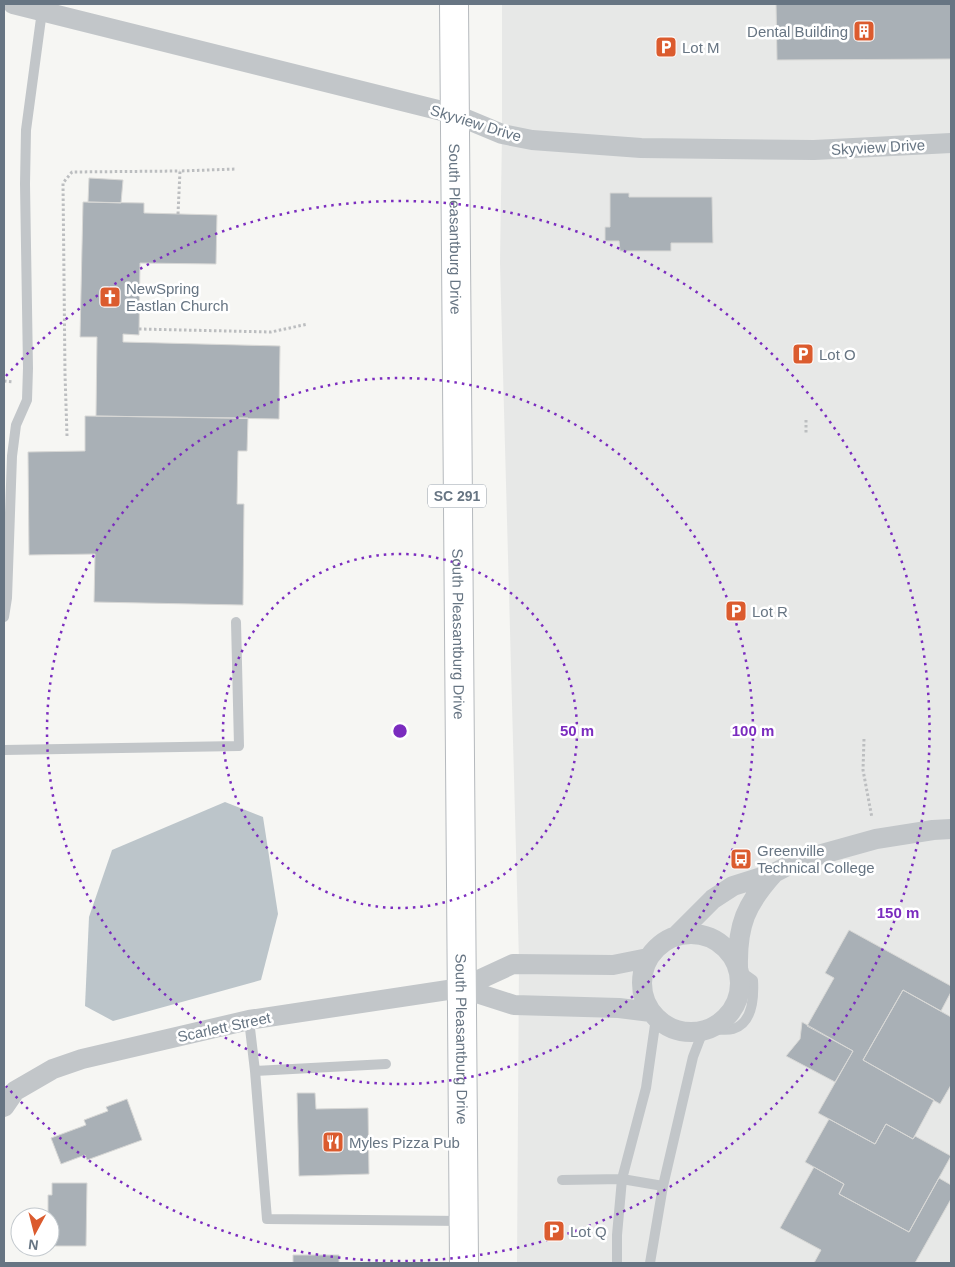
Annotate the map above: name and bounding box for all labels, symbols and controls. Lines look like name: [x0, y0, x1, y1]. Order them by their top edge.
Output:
building icon: Dental Building: [852, 19, 876, 43]
place label: Dental Building: [747, 23, 848, 40]
parking icon: Lot M: [654, 35, 678, 59]
place label: Lot M: [682, 39, 720, 56]
street label: Skyview Drive: [428, 101, 524, 145]
street label: Skyview Drive: [831, 136, 925, 158]
street label: South Pleasantburg Drive: [447, 143, 465, 315]
place label: NewSpring Eastlan Church: [126, 280, 229, 314]
church icon: NewSpring Eastlan Church: [98, 285, 122, 309]
parking icon: Lot O: [791, 342, 815, 366]
place label: Lot O: [819, 346, 856, 363]
road number: SC 291: [428, 484, 486, 508]
street label: South Pleasantburg Drive: [450, 548, 468, 720]
parking icon: Lot R: [724, 599, 748, 623]
place label: Lot R: [752, 603, 788, 620]
centre of rings: [391, 722, 409, 740]
text: 50 m: [560, 722, 594, 739]
text: 100 m: [732, 722, 774, 739]
place label: Greenville Technical College: [757, 842, 875, 876]
bus stop icon: Greenville Technical College: [729, 847, 753, 871]
text: 150 m: [877, 904, 919, 921]
street label: South Pleasantburg Drive: [453, 953, 471, 1125]
street label: Scarlett Street: [176, 1009, 273, 1045]
restaurant icon: Myles Pizza Pub: [321, 1130, 345, 1154]
place label: Myles Pizza Pub: [349, 1134, 460, 1151]
north arrow: [10, 1207, 60, 1257]
parking icon: Lot Q: [542, 1219, 566, 1243]
place label: Lot Q: [570, 1223, 607, 1240]
text: N: [27, 1236, 39, 1253]

